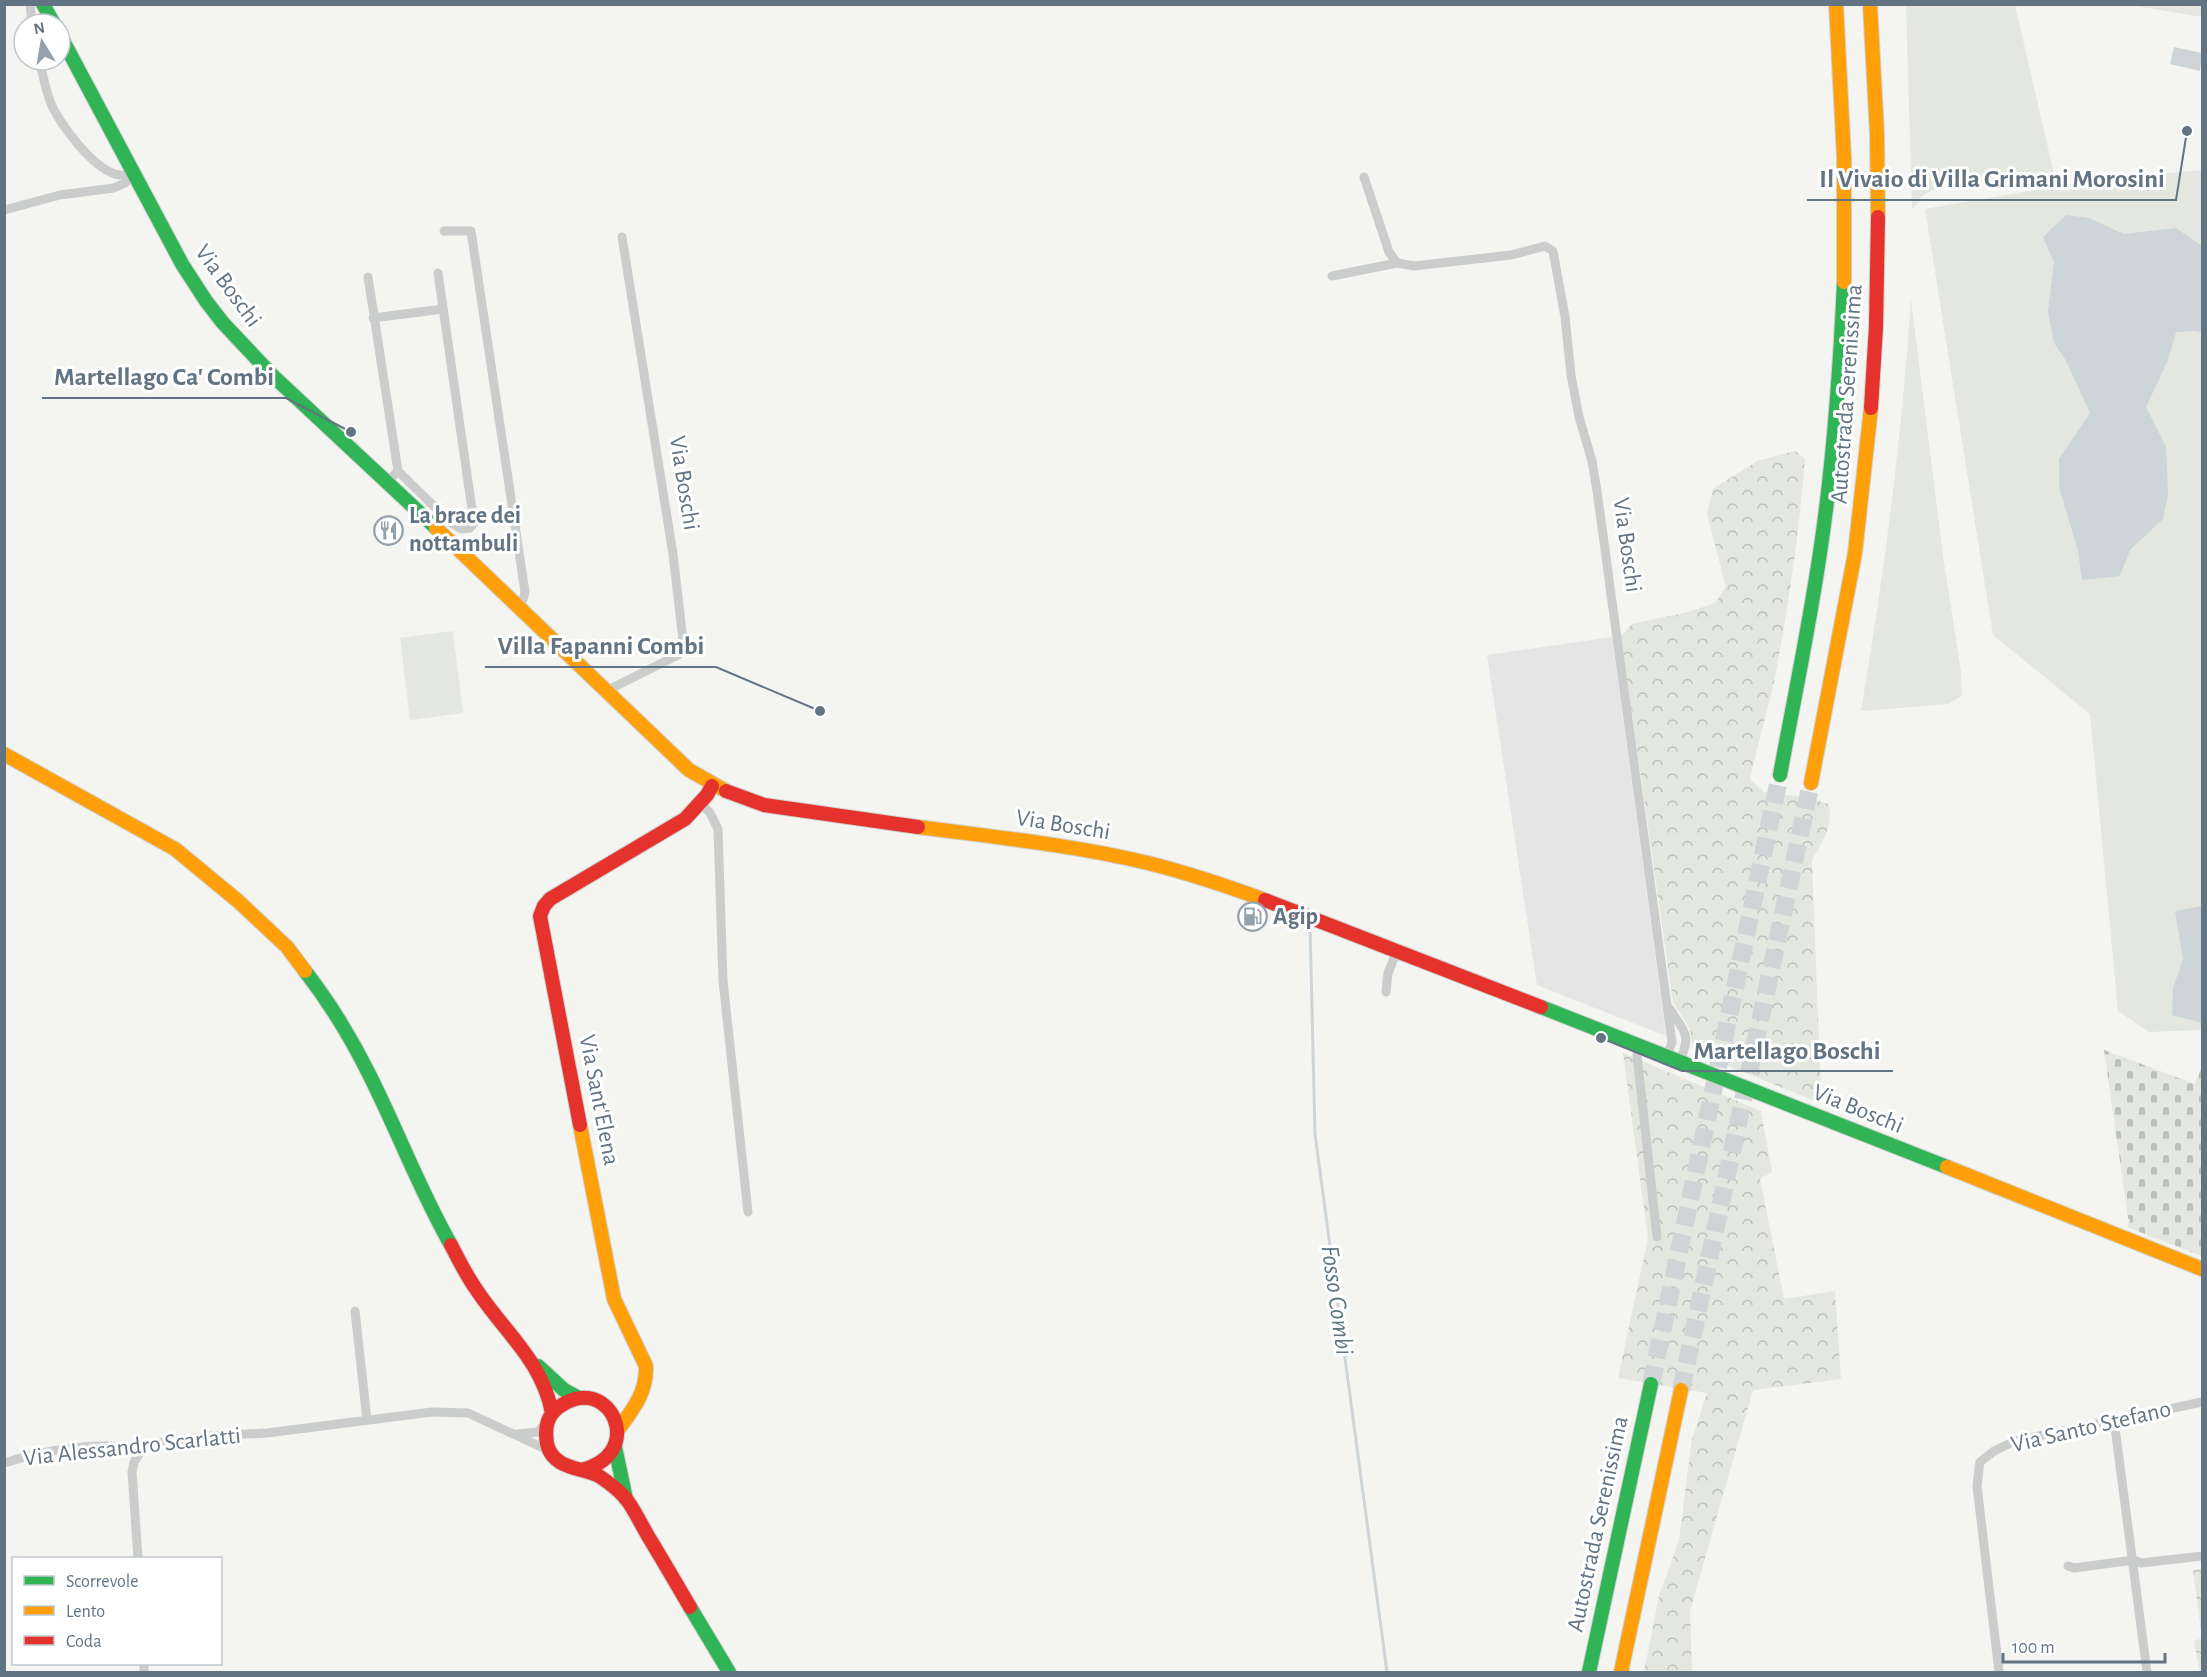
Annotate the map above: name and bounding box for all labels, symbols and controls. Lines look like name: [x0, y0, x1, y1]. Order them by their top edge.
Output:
north arrow: [12, 12, 72, 72]
text: N: [32, 19, 46, 37]
callout: Il Vivaio di Villa Grimani Morosini: [1807, 156, 2176, 200]
text: Il Vivaio di Villa Grimani Morosini: [1819, 166, 2165, 192]
street label: Via Boschi: [190, 240, 266, 332]
street label: Autostrada Serenissima: [1827, 283, 1867, 505]
callout: Martellago Ca' Combi: [42, 354, 286, 398]
text: Martellago Ca' Combi: [54, 364, 274, 390]
street label: Via Boschi: [665, 434, 703, 532]
street label: Via Boschi: [1608, 496, 1646, 594]
place label: La brace dei nottambuli: [409, 504, 521, 556]
restaurant icon: La brace dei nottambuli: [372, 514, 404, 546]
callout: Villa Fapanni Combi: [485, 623, 716, 667]
text: Villa Fapanni Combi: [498, 633, 704, 659]
street label: Via Boschi: [1014, 806, 1112, 844]
fuel station icon: Agip: [1236, 901, 1268, 933]
place label: Agip: [1273, 905, 1318, 929]
callout: Martellago Boschi: [1682, 1027, 1893, 1071]
street label: Via Sant'Elena: [575, 1033, 623, 1167]
text: Martellago Boschi: [1694, 1038, 1880, 1064]
street label: Via Boschi: [1809, 1080, 1907, 1138]
water label: Fosso Combi: [1316, 1243, 1358, 1357]
street label: Via Santo Stefano: [2009, 1397, 2173, 1457]
street label: Autostrada Serenissima: [1563, 1414, 1633, 1634]
street label: Via Alessandro Scarlatti: [22, 1424, 242, 1470]
legend: [12, 1557, 222, 1665]
text: Scorrevole: [66, 1573, 139, 1591]
text: Lento: [66, 1603, 105, 1621]
scale bar: [2003, 1626, 2165, 1664]
text: Coda: [66, 1633, 101, 1651]
text: 100 m: [2012, 1639, 2055, 1657]

